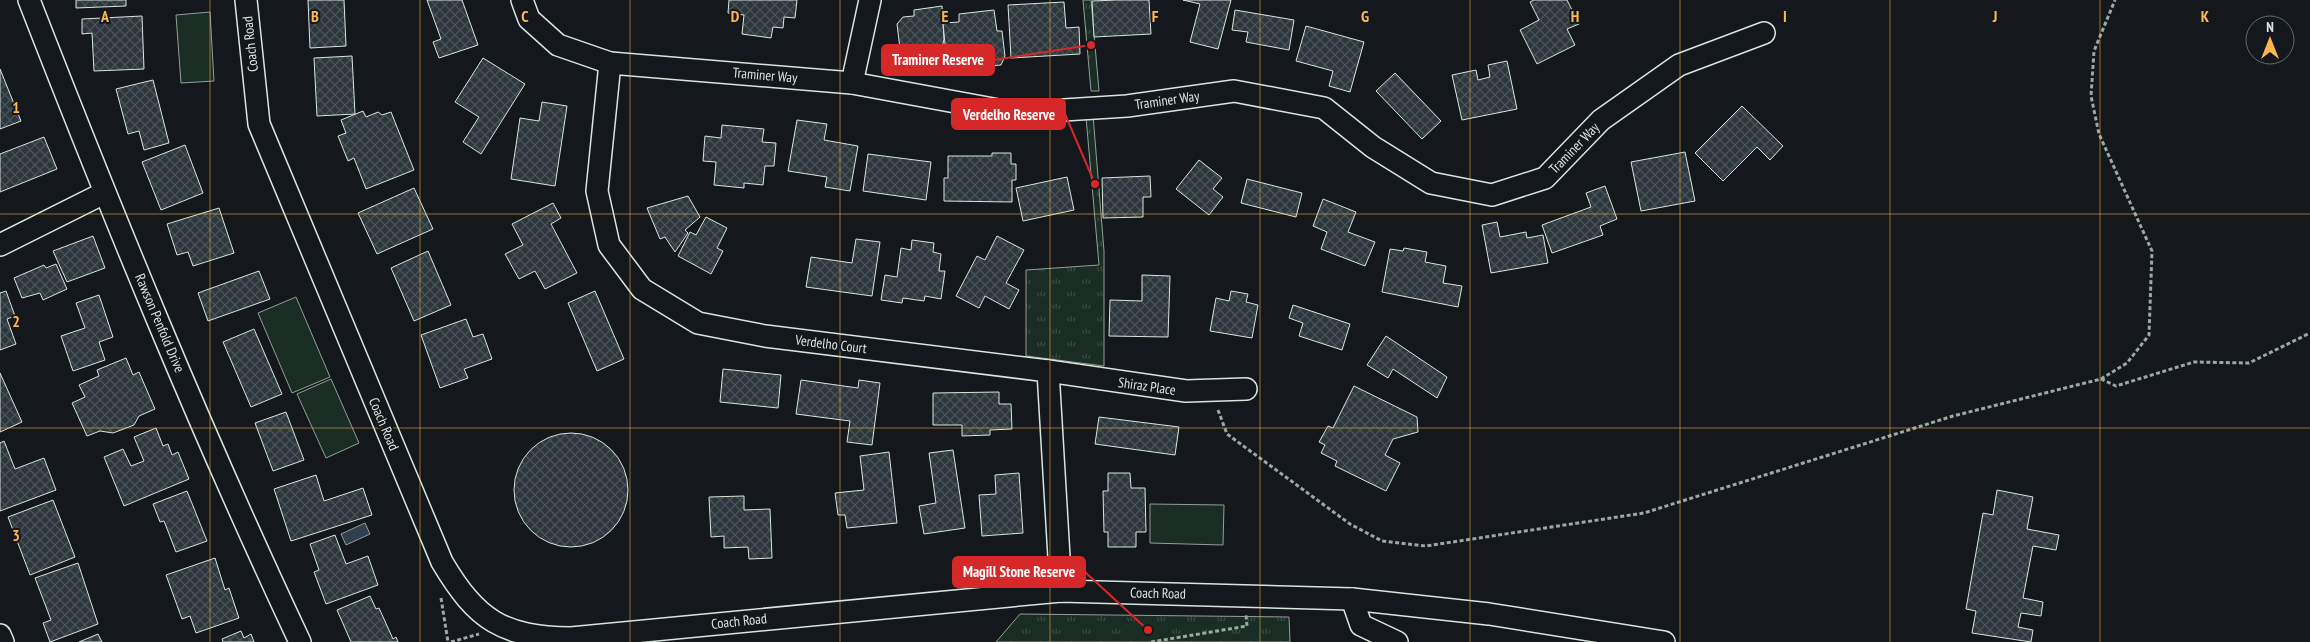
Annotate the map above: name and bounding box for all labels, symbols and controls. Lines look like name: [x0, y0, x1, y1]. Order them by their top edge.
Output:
text: A: [100, 6, 110, 26]
text: B: [311, 6, 319, 26]
text: C: [521, 6, 529, 26]
text: D: [731, 6, 740, 26]
text: E: [942, 6, 949, 26]
text: F: [1152, 6, 1159, 26]
text: G: [1361, 6, 1369, 26]
text: H: [1571, 6, 1579, 26]
text: I: [1783, 6, 1787, 26]
text: J: [1992, 6, 1997, 26]
text: K: [2201, 6, 2210, 26]
street label: Coach Road: [238, 15, 262, 73]
north arrow: [2245, 15, 2295, 65]
text: N: [2266, 18, 2274, 36]
callout: Traminer Reserve: [882, 45, 994, 75]
text: Traminer Reserve: [892, 50, 984, 69]
street label: Traminer Way: [732, 63, 799, 87]
street label: Traminer Way: [1134, 86, 1201, 113]
text: 1: [12, 97, 20, 117]
callout: Verdelho Reserve: [952, 99, 1065, 129]
text: Verdelho Reserve: [962, 105, 1055, 124]
street label: Traminer Way: [1545, 118, 1604, 178]
street label: Rawson Penfold Drive: [131, 271, 189, 375]
text: 2: [12, 311, 20, 331]
street label: Verdelho Court: [793, 331, 868, 357]
street label: Shiraz Place: [1117, 373, 1177, 399]
street label: Coach Road: [365, 395, 403, 453]
text: 3: [12, 525, 20, 545]
callout: Magill Stone Reserve: [953, 557, 1085, 587]
text: Magill Stone Reserve: [963, 562, 1075, 581]
street label: Coach Road: [1130, 584, 1186, 602]
street label: Coach Road: [710, 609, 768, 633]

